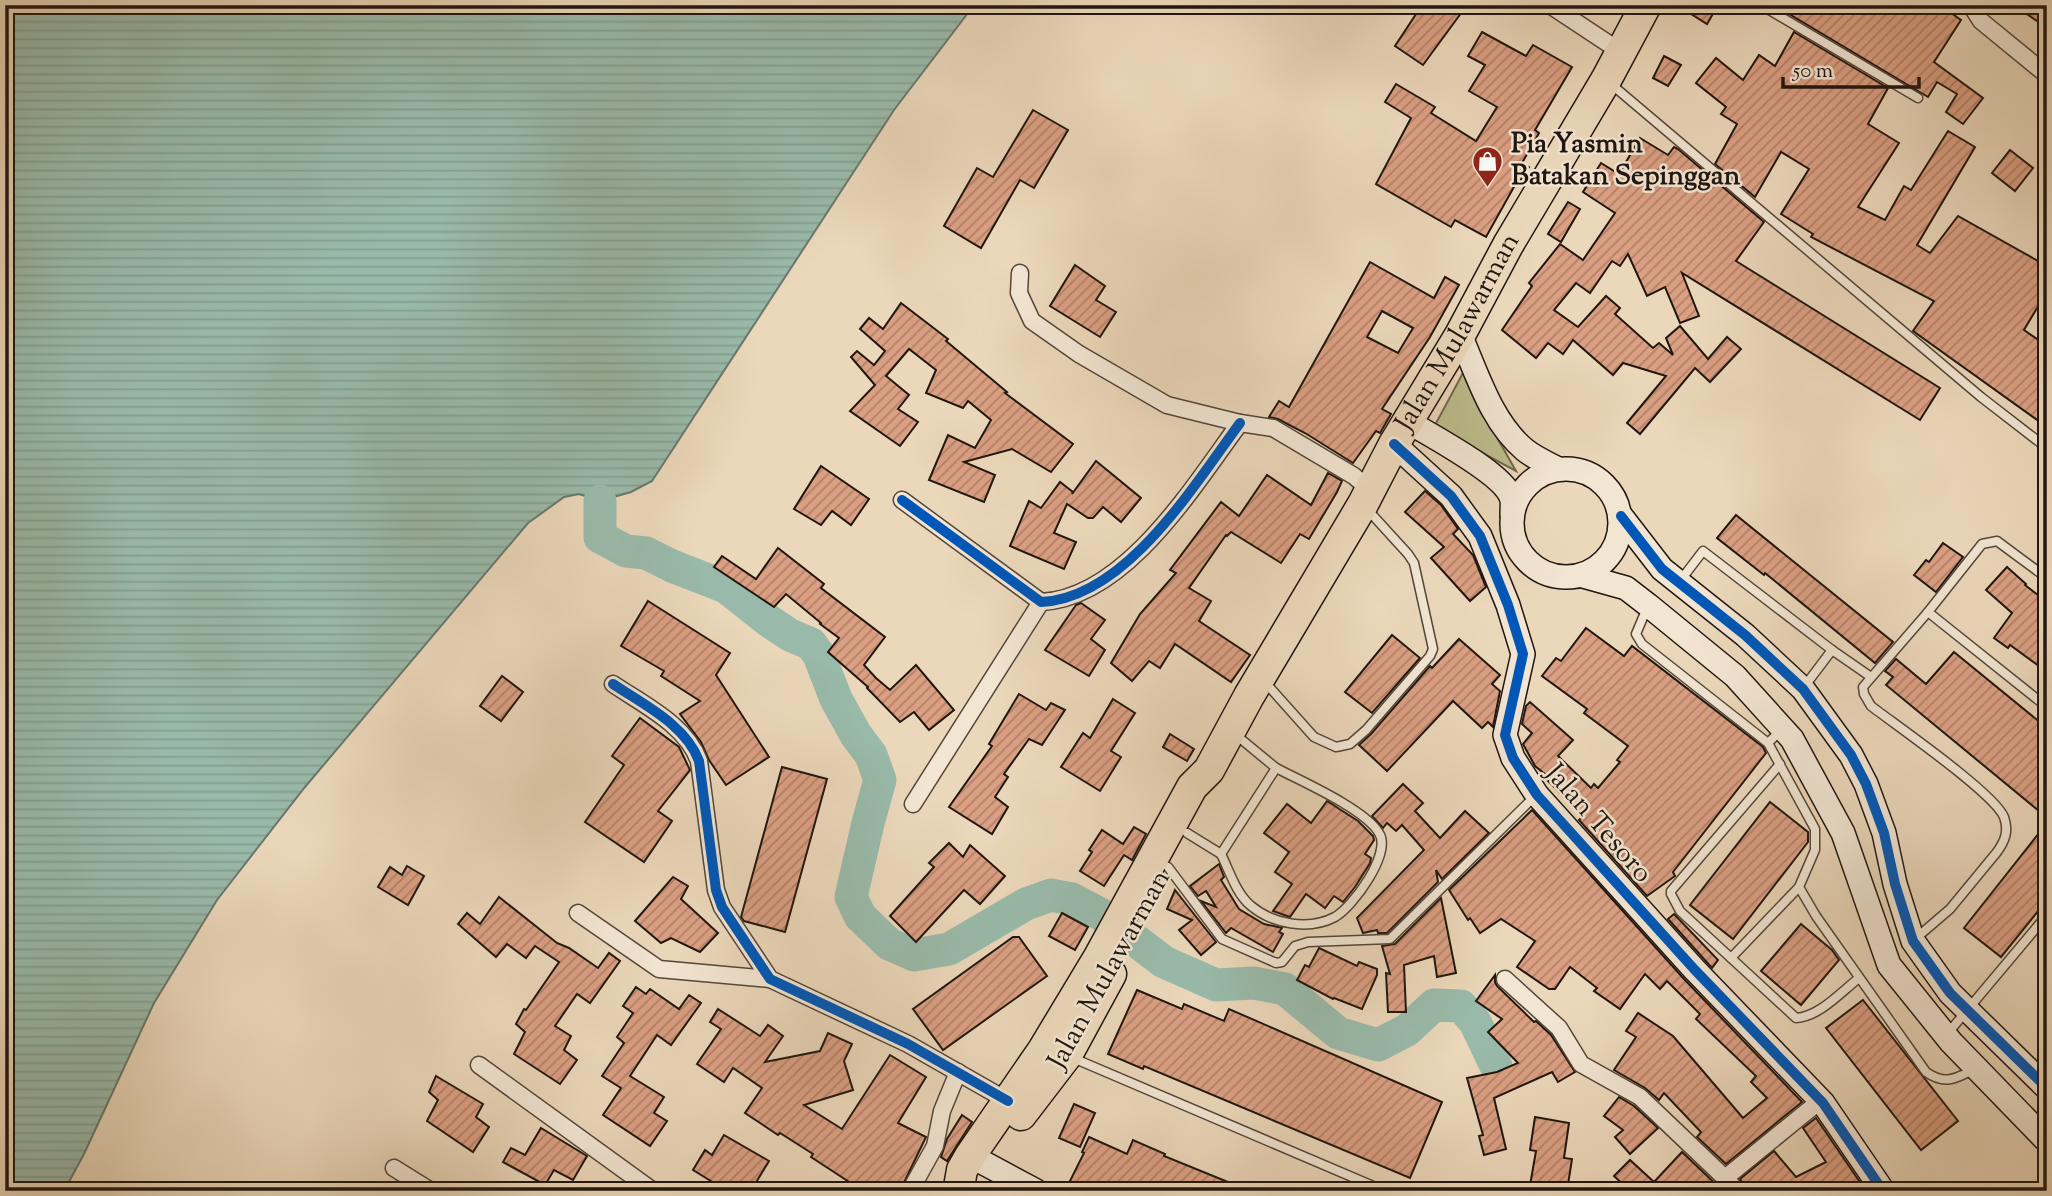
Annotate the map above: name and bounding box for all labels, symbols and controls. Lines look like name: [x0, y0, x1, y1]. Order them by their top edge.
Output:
scale bar: [1783, 46, 1919, 90]
text: 50 m: [1792, 57, 1833, 87]
place label: Pia Yasmin Batakan Sepinggan: [1511, 125, 1741, 197]
shop icon: Pia Yasmin Batakan Sepinggan: [1471, 144, 1505, 188]
street label: Jalan Mulawarman: [1385, 226, 1531, 441]
street label: Jalan Tesoro: [1533, 754, 1661, 892]
street label: Jalan Mulawarman: [1038, 863, 1181, 1079]

